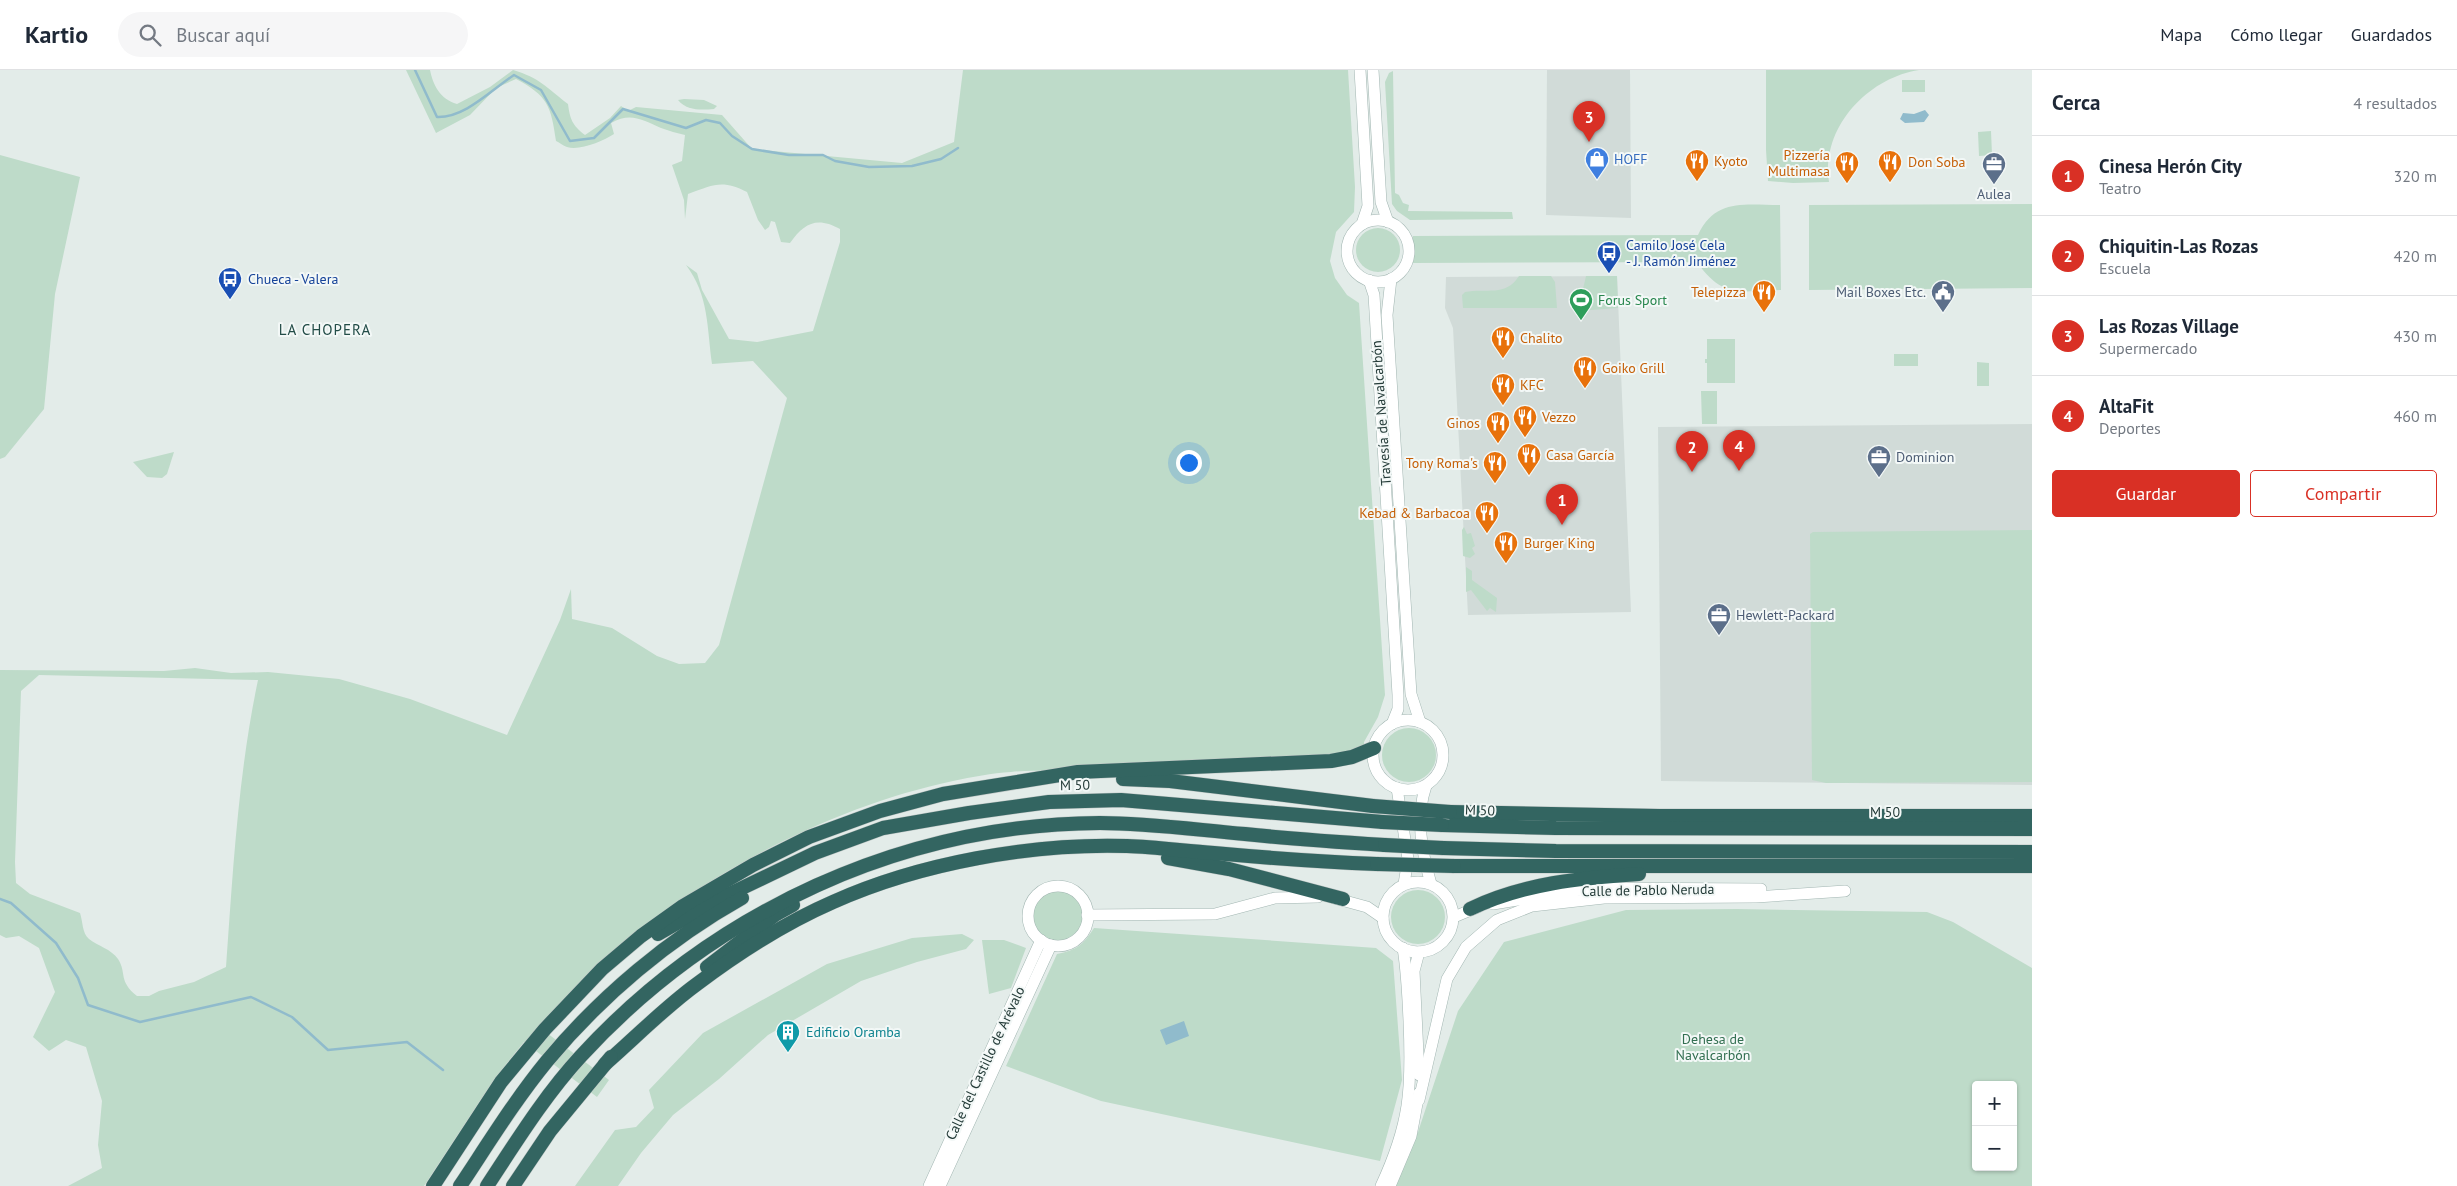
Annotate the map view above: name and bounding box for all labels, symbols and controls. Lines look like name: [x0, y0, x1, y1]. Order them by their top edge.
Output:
search box: [118, 12, 468, 57]
text: Kartio: [25, 19, 88, 50]
icon: search: [136, 21, 164, 49]
text: Buscar aquí: [176, 23, 270, 47]
text: Mapa: [2160, 23, 2202, 46]
text: Cómo llegar: [2230, 23, 2323, 46]
text: Guardados: [2351, 23, 2432, 46]
text: Cerca: [2052, 89, 2101, 116]
text: 4 resultados: [2353, 93, 2437, 113]
pin: 3: [1573, 101, 1605, 142]
shop icon: HOFF: [1584, 146, 1610, 180]
place label: Pizzería Multimasa: [1768, 146, 1830, 180]
restaurant icon: Kyoto: [1684, 148, 1710, 182]
restaurant icon: Don Soba: [1877, 149, 1903, 183]
place label: HOFF: [1614, 150, 1647, 168]
restaurant icon: Pizzería Multimasa: [1834, 150, 1860, 184]
office icon: Aulea: [1981, 151, 2007, 185]
place label: Kyoto: [1714, 152, 1748, 170]
place label: Don Soba: [1908, 153, 1966, 171]
text: Cinesa Herón City: [2099, 154, 2242, 178]
text: 1: [2063, 166, 2073, 186]
text: 320 m: [2394, 166, 2437, 186]
text: Teatro: [2099, 178, 2141, 198]
place label: Aulea: [1977, 185, 2011, 203]
text: Chiquitin-Las Rozas: [2099, 234, 2258, 258]
place label: Camilo José Cela - J. Ramón Jiménez: [1626, 236, 1736, 270]
bus stop icon: Camilo José Cela - J. Ramón Jiménez: [1596, 240, 1622, 274]
text: 2: [2063, 246, 2073, 266]
text: 420 m: [2394, 246, 2437, 266]
text: Escuela: [2099, 258, 2151, 278]
bus stop icon: Chueca - Valera: [217, 266, 243, 300]
place label: Chueca - Valera: [248, 270, 338, 288]
restaurant icon: Telepizza: [1751, 279, 1777, 313]
public building icon: Mail Boxes Etc.: [1930, 279, 1956, 313]
place label: Telepizza: [1691, 283, 1746, 301]
place label: Mail Boxes Etc.: [1836, 283, 1926, 301]
sports icon: Forus Sport: [1568, 287, 1594, 321]
place label: Forus Sport: [1598, 291, 1667, 309]
text: Las Rozas Village: [2099, 314, 2239, 338]
district label: LA CHOPERA: [279, 320, 371, 339]
restaurant icon: Chalito: [1490, 325, 1516, 359]
text: 3: [2063, 326, 2073, 346]
text: 430 m: [2394, 326, 2437, 346]
place label: Chalito: [1520, 329, 1563, 347]
text: Supermercado: [2099, 338, 2197, 358]
street label: Travesía de Navalcarbón: [1367, 340, 1395, 486]
restaurant icon: Goiko Grill: [1572, 355, 1598, 389]
place label: Goiko Grill: [1602, 359, 1665, 377]
restaurant icon: KFC: [1490, 372, 1516, 406]
place label: KFC: [1520, 376, 1544, 394]
text: AltaFit: [2099, 394, 2154, 418]
restaurant icon: Vezzo: [1512, 404, 1538, 438]
text: 4: [2063, 406, 2073, 426]
text: 460 m: [2394, 406, 2437, 426]
place label: Vezzo: [1541, 408, 1576, 426]
restaurant icon: Ginos: [1485, 410, 1511, 444]
place label: Ginos: [1447, 414, 1480, 432]
text: Deportes: [2099, 418, 2161, 438]
pin: 4: [1723, 430, 1755, 471]
pin: 2: [1676, 431, 1708, 472]
restaurant icon: Casa García: [1516, 442, 1542, 476]
office icon: Dominion: [1866, 444, 1892, 478]
place label: Casa García: [1546, 446, 1615, 464]
place label: Dominion: [1896, 448, 1954, 466]
your location: [1176, 450, 1202, 476]
restaurant icon: Tony Roma's: [1482, 450, 1508, 484]
place label: Tony Roma's: [1406, 454, 1478, 472]
button: Guardar: [2052, 470, 2240, 517]
button: Compartir: [2250, 470, 2437, 517]
pin: 1: [1546, 484, 1578, 525]
restaurant icon: Kebad & Barbacoa: [1474, 500, 1500, 534]
place label: Kebad & Barbacoa: [1359, 504, 1470, 522]
restaurant icon: Burger King: [1493, 530, 1519, 564]
place label: Burger King: [1524, 534, 1595, 552]
office icon: Hewlett-Packard: [1706, 602, 1732, 636]
place label: Hewlett-Packard: [1736, 606, 1834, 624]
street label: M 50: [1060, 776, 1091, 794]
street label: M 50: [1465, 800, 1496, 820]
street label: M 50: [1870, 803, 1900, 821]
street label: Calle de Pablo Neruda: [1582, 880, 1714, 900]
street label: Calle del Castillo de Arévalo: [941, 983, 1029, 1143]
building icon: Edificio Oramba: [775, 1019, 801, 1053]
place label: Edificio Oramba: [806, 1023, 901, 1041]
park label: Dehesa de Navalcarbón: [1676, 1030, 1750, 1064]
map controls: [1972, 1081, 2017, 1171]
button: +: [1972, 1081, 2017, 1126]
button: −: [1972, 1126, 2017, 1171]

